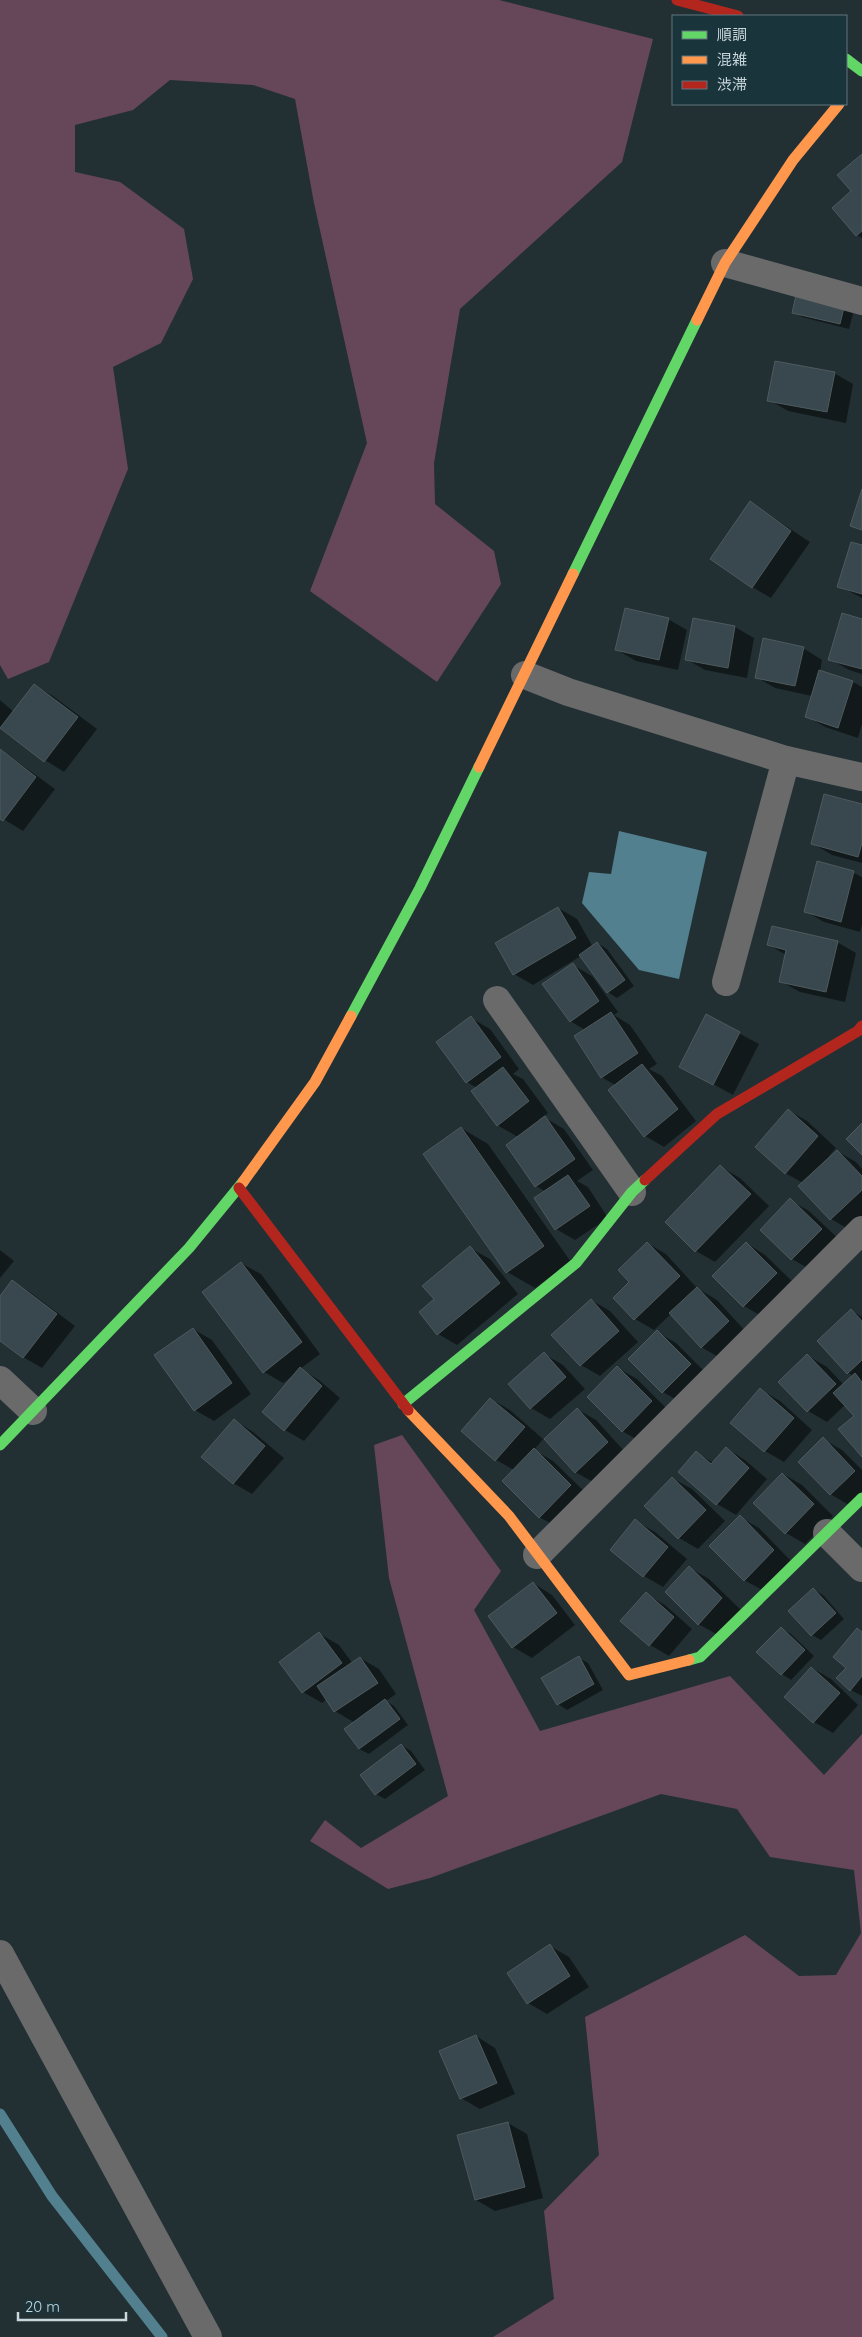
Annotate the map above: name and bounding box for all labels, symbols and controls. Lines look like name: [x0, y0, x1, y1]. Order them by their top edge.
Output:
legend: [672, 15, 847, 105]
text: 順調: [717, 25, 747, 44]
text: 混雑: [717, 50, 747, 69]
text: 渋滞: [717, 75, 747, 94]
scale bar: [18, 2290, 125, 2322]
text: 20 m: [25, 2297, 60, 2316]

